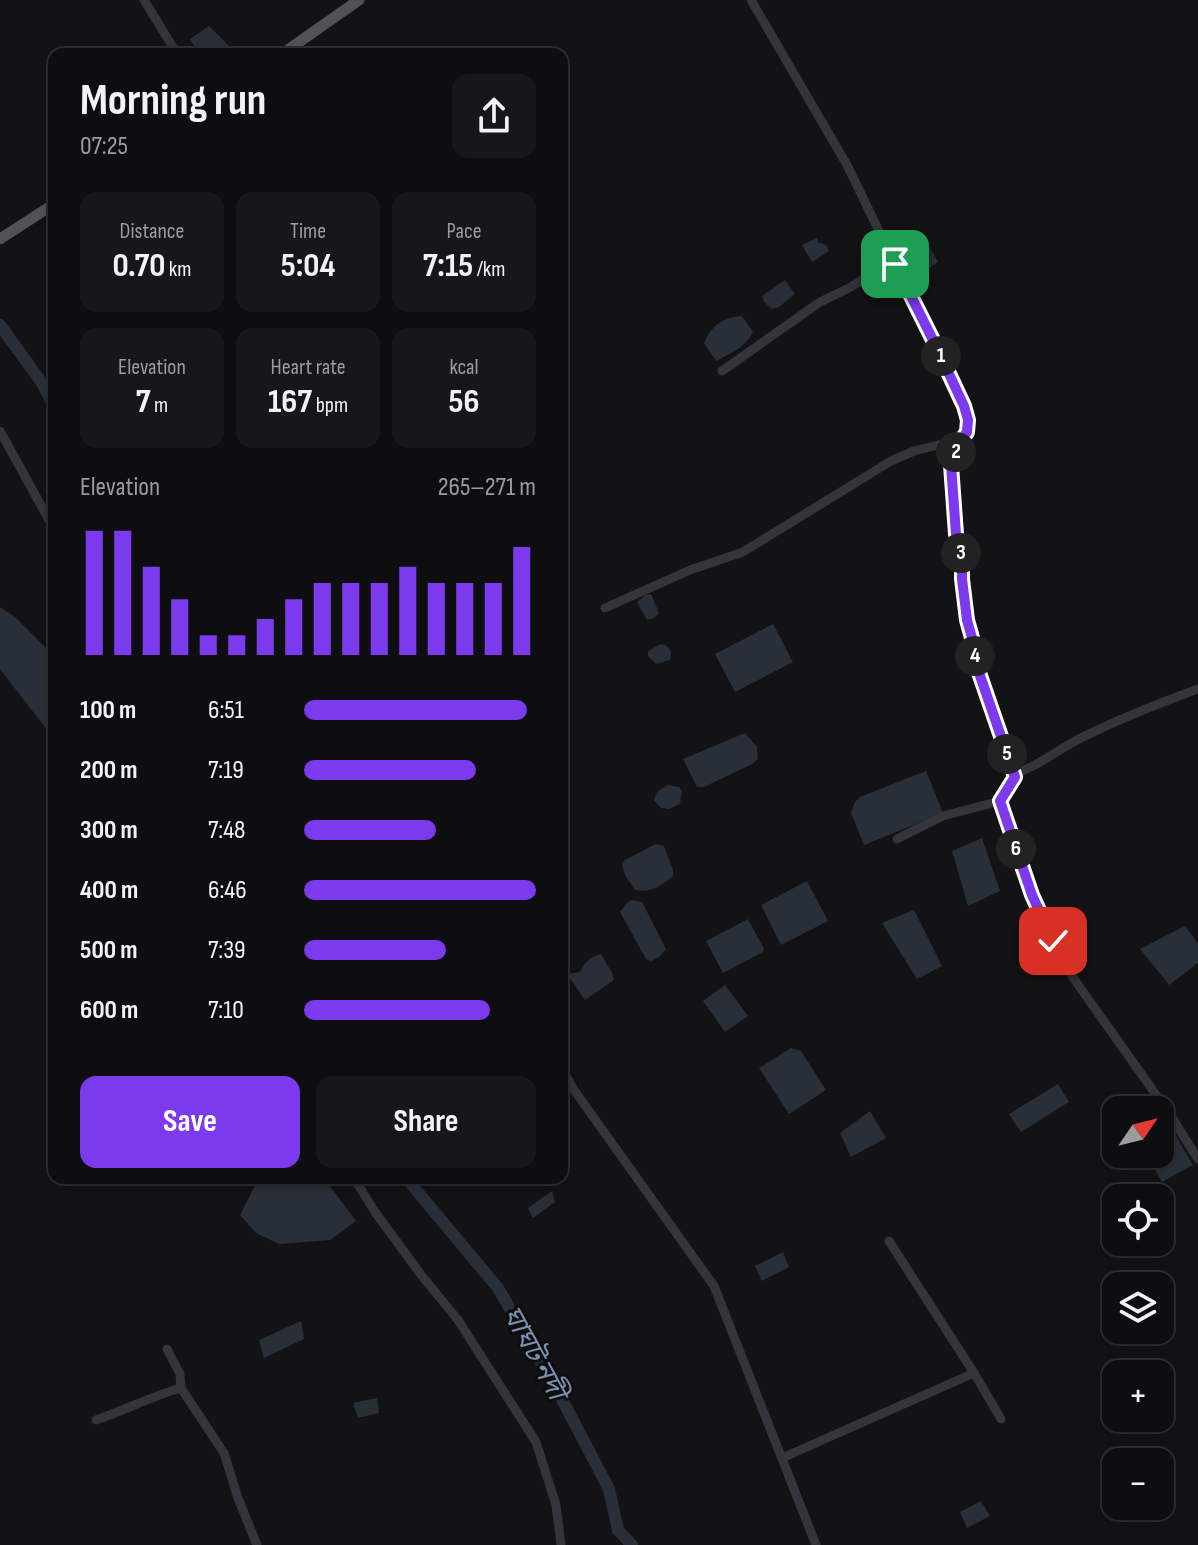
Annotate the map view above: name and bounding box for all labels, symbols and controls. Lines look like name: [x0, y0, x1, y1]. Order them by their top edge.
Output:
text: Morning run: [80, 74, 266, 127]
button: share: [452, 74, 536, 158]
text: 07:25: [80, 131, 128, 162]
text: Distance: [120, 218, 184, 245]
text: Time: [290, 218, 326, 245]
text: Pace: [446, 218, 482, 245]
pin: [861, 230, 929, 298]
icon: arrive: [873, 242, 917, 286]
text: 0.70: [113, 245, 165, 286]
text: 5:04: [281, 245, 335, 286]
text: 7:15: [423, 245, 473, 286]
text: km: [165, 256, 191, 283]
text: /km: [473, 256, 505, 283]
pin: 1: [921, 336, 961, 376]
text: 1: [937, 342, 945, 369]
text: Elevation: [118, 354, 186, 381]
text: Heart rate: [270, 354, 346, 381]
text: kcal: [449, 354, 479, 381]
text: 7: [136, 381, 151, 422]
text: 167: [268, 381, 312, 422]
text: 56: [449, 381, 479, 422]
text: m: [151, 392, 168, 419]
text: bpm: [312, 392, 348, 419]
pin: 2: [936, 432, 976, 472]
text: 2: [951, 438, 961, 465]
text: Elevation: [80, 472, 160, 503]
text: 265–271 m: [438, 472, 536, 503]
pin: 3: [941, 533, 981, 573]
text: 3: [956, 539, 966, 566]
pin: 4: [955, 636, 995, 676]
text: 4: [970, 642, 980, 669]
text: 100 m: [80, 695, 136, 726]
text: 6:51: [208, 695, 244, 726]
pin: 5: [987, 734, 1027, 774]
text: 5: [1002, 740, 1012, 767]
text: 200 m: [80, 755, 137, 786]
text: 7:19: [208, 755, 244, 786]
text: 300 m: [80, 815, 138, 846]
text: 7:48: [208, 815, 245, 846]
pin: 6: [996, 829, 1036, 869]
text: 6: [1011, 835, 1021, 862]
text: 400 m: [80, 875, 138, 906]
text: 6:46: [208, 875, 247, 906]
pin: [1019, 907, 1087, 975]
icon: check: [1031, 919, 1075, 963]
text: 500 m: [80, 935, 137, 966]
text: 7:39: [208, 935, 246, 966]
text: 600 m: [80, 995, 138, 1026]
text: 7:10: [208, 995, 244, 1026]
button: Save: [80, 1076, 300, 1168]
button: Share: [316, 1076, 536, 1168]
north arrow: [1102, 1096, 1174, 1168]
map controls: [1102, 1096, 1174, 1520]
button: locate: [1102, 1184, 1174, 1256]
button: layers: [1102, 1272, 1174, 1344]
water label: ঘাঘট নদী: [495, 1300, 577, 1410]
button: +: [1102, 1360, 1174, 1432]
button: −: [1102, 1448, 1174, 1520]

